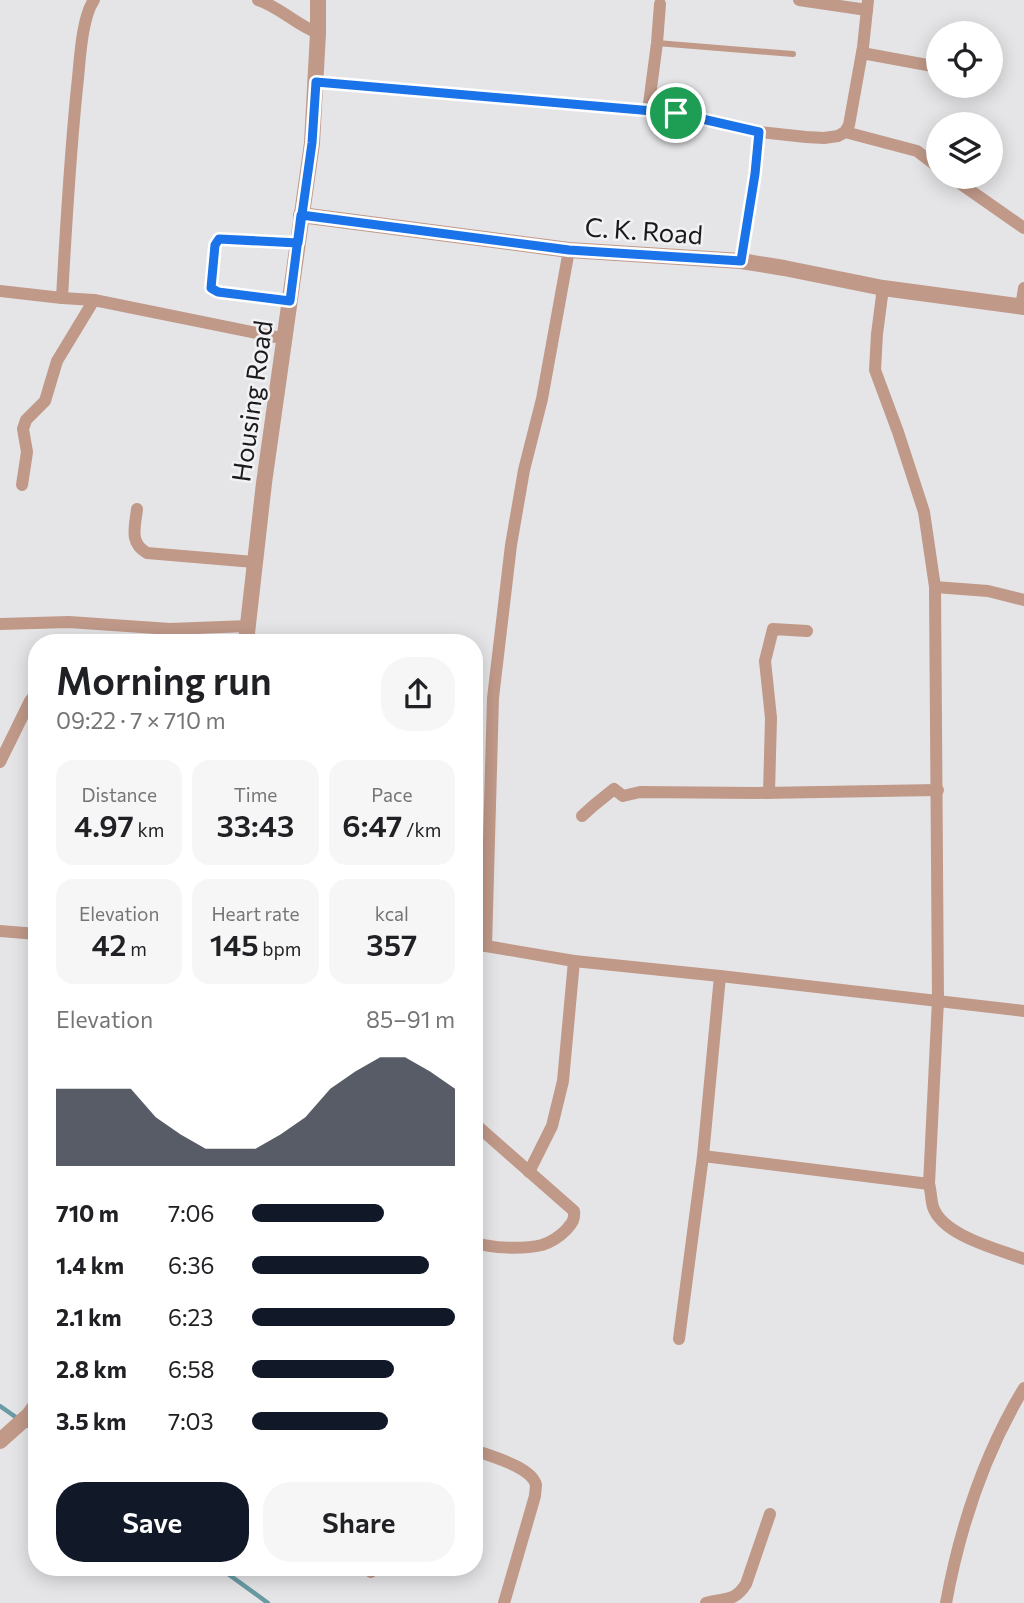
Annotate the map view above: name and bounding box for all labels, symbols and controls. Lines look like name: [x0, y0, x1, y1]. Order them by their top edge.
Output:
map controls: [926, 21, 1003, 189]
button: locate: [926, 21, 1003, 98]
pin: [646, 83, 706, 143]
icon: arrive: [657, 94, 695, 132]
button: layers: [926, 112, 1003, 189]
street label: C. K. Road: [584, 210, 704, 250]
street label: Housing Road: [224, 318, 278, 484]
text: Morning run: [56, 656, 272, 703]
button: share: [381, 657, 455, 731]
text: 09:22 · 7 × 710 m: [56, 706, 226, 734]
text: Distance: [81, 783, 157, 806]
text: Time: [234, 783, 277, 806]
text: Pace: [371, 783, 412, 806]
text: 4.97: [74, 806, 134, 843]
text: 33:43: [217, 806, 294, 843]
text: 6:47: [342, 806, 402, 843]
text: km: [134, 818, 164, 841]
text: /km: [402, 818, 441, 841]
text: Elevation: [79, 902, 159, 925]
text: Heart rate: [211, 902, 300, 925]
text: kcal: [375, 902, 409, 925]
text: 42: [92, 925, 127, 962]
text: 145: [210, 925, 259, 962]
text: 357: [366, 925, 417, 962]
text: m: [127, 937, 147, 960]
text: bpm: [259, 937, 301, 960]
text: Elevation: [56, 1005, 153, 1033]
text: 85–91 m: [366, 1005, 455, 1033]
text: 710 m: [56, 1199, 119, 1227]
text: 7:06: [168, 1199, 215, 1227]
text: 1.4 km: [56, 1251, 124, 1279]
text: 6:36: [168, 1251, 214, 1279]
text: 2.1 km: [56, 1303, 122, 1331]
text: 6:23: [168, 1303, 213, 1331]
text: 2.8 km: [56, 1355, 127, 1383]
text: 6:58: [168, 1355, 215, 1383]
text: 3.5 km: [56, 1407, 126, 1435]
text: 7:03: [168, 1407, 214, 1435]
button: Save: [56, 1482, 249, 1562]
button: Share: [263, 1482, 455, 1562]

